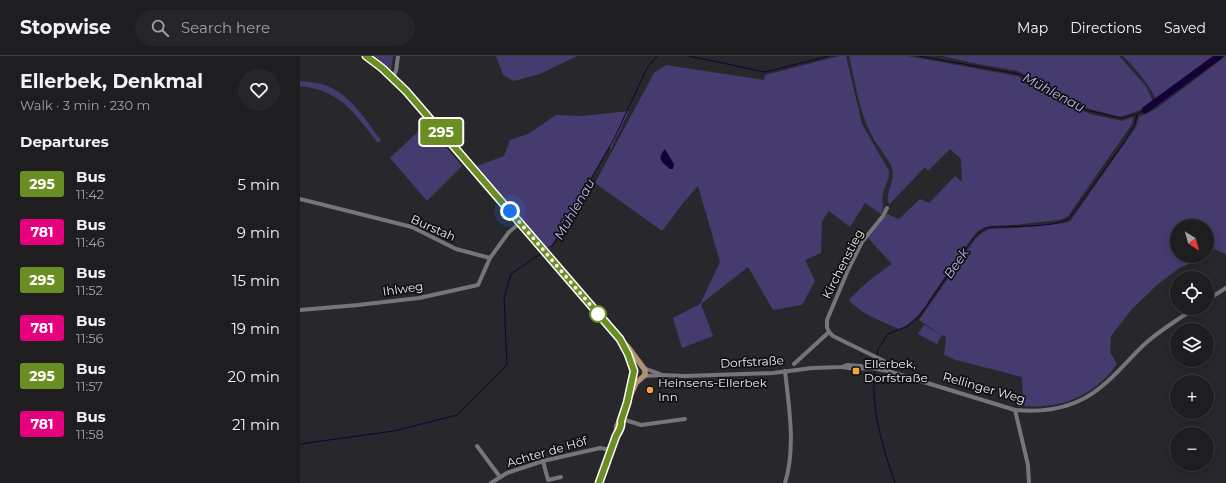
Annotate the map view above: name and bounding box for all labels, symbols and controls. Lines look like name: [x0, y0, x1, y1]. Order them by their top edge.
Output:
search box: [135, 10, 415, 46]
text: Stopwise: [20, 16, 111, 39]
icon: search: [149, 17, 171, 39]
text: Search here: [181, 18, 270, 37]
text: Map: [1017, 19, 1048, 37]
text: Directions: [1070, 19, 1142, 37]
text: Saved: [1164, 19, 1206, 37]
button: heart: [238, 69, 280, 111]
water label: Mühlenau: [1020, 69, 1088, 115]
text: Ellerbek, Denkmal: [20, 70, 203, 93]
text: Walk · 3 min · 230 m: [20, 97, 150, 113]
line badge: 295: [418, 119, 464, 145]
text: 295: [428, 123, 454, 141]
text: Departures: [20, 132, 109, 151]
text: Bus: [76, 167, 106, 186]
text: 295: [29, 175, 55, 193]
text: 5 min: [237, 175, 280, 194]
water label: Mühlenau: [550, 175, 598, 242]
text: 11:42: [76, 186, 104, 202]
your location: [500, 201, 520, 221]
street label: Burstah: [408, 211, 458, 244]
text: Bus: [76, 215, 106, 234]
north arrow: [1170, 219, 1214, 263]
map controls: [1170, 219, 1214, 471]
text: 781: [30, 223, 54, 241]
text: 9 min: [237, 223, 280, 242]
street label: Kirchenstieg: [819, 227, 866, 301]
text: 11:46: [76, 234, 105, 250]
water label: Beek: [940, 244, 973, 281]
text: Bus: [76, 263, 106, 282]
text: 295: [29, 271, 55, 289]
text: 15 min: [232, 271, 280, 290]
button: locate: [1170, 271, 1214, 315]
street label: Ihlweg: [382, 278, 424, 299]
text: 11:52: [76, 282, 103, 298]
unlabelled marker: [589, 305, 607, 323]
text: Bus: [76, 311, 106, 330]
text: 781: [30, 319, 54, 337]
text: 19 min: [231, 319, 280, 338]
button: layers: [1170, 323, 1214, 367]
text: 11:56: [76, 330, 103, 346]
street label: Dorfstraße: [720, 352, 784, 371]
place label: Ellerbek, Dorfstraße: [864, 356, 928, 385]
text: Bus: [76, 359, 106, 378]
marker: Ellerbek, Dorfstraße: [851, 366, 861, 376]
text: 295: [29, 367, 55, 385]
text: 20 min: [228, 367, 280, 386]
street label: Rellinger Weg: [941, 369, 1027, 406]
place label: Heinsens-Ellerbek Inn: [658, 375, 768, 404]
button: +: [1170, 375, 1214, 419]
text: 11:57: [76, 378, 103, 394]
marker: Heinsens-Ellerbek Inn: [645, 385, 655, 395]
text: Bus: [76, 407, 106, 426]
text: 781: [30, 415, 54, 433]
text: 21 min: [232, 415, 280, 434]
text: 11:58: [76, 426, 104, 442]
button: −: [1170, 427, 1214, 471]
street label: Achter de Höf: [505, 433, 590, 470]

